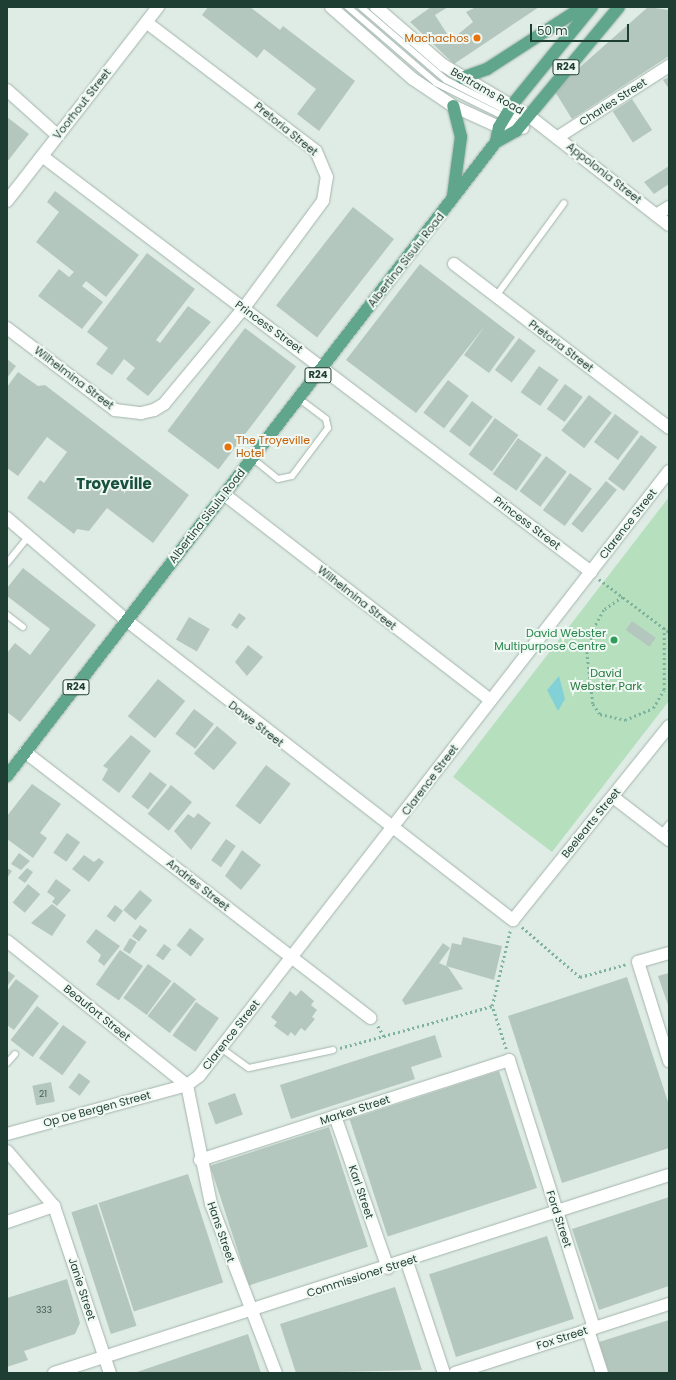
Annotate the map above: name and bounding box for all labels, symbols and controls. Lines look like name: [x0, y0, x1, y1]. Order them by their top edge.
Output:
scale bar: [532, 16, 631, 42]
text: 50 m: [537, 22, 568, 39]
place label: Machachos: [404, 31, 469, 45]
marker: Machachos: [472, 33, 482, 43]
road number: R24: [552, 59, 580, 75]
street label: Bertrams Road: [448, 65, 526, 117]
street label: Voorhout Street: [50, 66, 114, 142]
street label: Charles Street: [577, 75, 649, 129]
street label: Pretoria Street: [252, 99, 320, 159]
street label: Appolonia Street: [564, 140, 644, 206]
street label: Albertina Sisulu Road: [365, 210, 447, 310]
street label: Princess Street: [233, 298, 305, 356]
street label: Pretoria Street: [526, 317, 596, 375]
street label: Wilhelmina Street: [32, 344, 116, 412]
road number: R24: [304, 367, 332, 383]
place label: The Troyeville Hotel: [236, 434, 310, 460]
marker: The Troyeville Hotel: [223, 442, 233, 452]
street label: Albertina Sisulu Road: [166, 466, 248, 566]
district label: Troyeville: [76, 475, 152, 493]
street label: Clarence Street: [597, 486, 659, 562]
street label: Princess Street: [491, 494, 563, 552]
street label: Wilhelmina Street: [315, 563, 399, 633]
place label: David Webster Multipurpose Centre: [494, 627, 606, 653]
marker: David Webster Multipurpose Centre: [609, 635, 619, 645]
park label: David Webster Park: [570, 667, 642, 693]
road number: R24: [62, 679, 90, 695]
street label: Dawe Street: [226, 698, 286, 750]
street label: Clarence Street: [399, 742, 461, 818]
street label: Beelearts Street: [559, 785, 623, 861]
street label: Andries Street: [164, 856, 232, 914]
street label: Beaufort Street: [61, 982, 133, 1044]
street label: Clarence Street: [200, 997, 262, 1073]
street label: Op De Bergen Street: [42, 1088, 152, 1130]
house number: 21: [39, 1089, 47, 1099]
street label: Market Street: [318, 1092, 392, 1128]
street label: Karl Street: [346, 1163, 376, 1221]
street label: Ford Street: [544, 1189, 574, 1249]
street label: Hans Street: [205, 1200, 237, 1264]
street label: Commissioner Street: [305, 1252, 419, 1300]
street label: Janie Street: [66, 1256, 98, 1322]
house number: 333: [36, 1305, 52, 1315]
street label: Fox Street: [535, 1324, 589, 1352]

